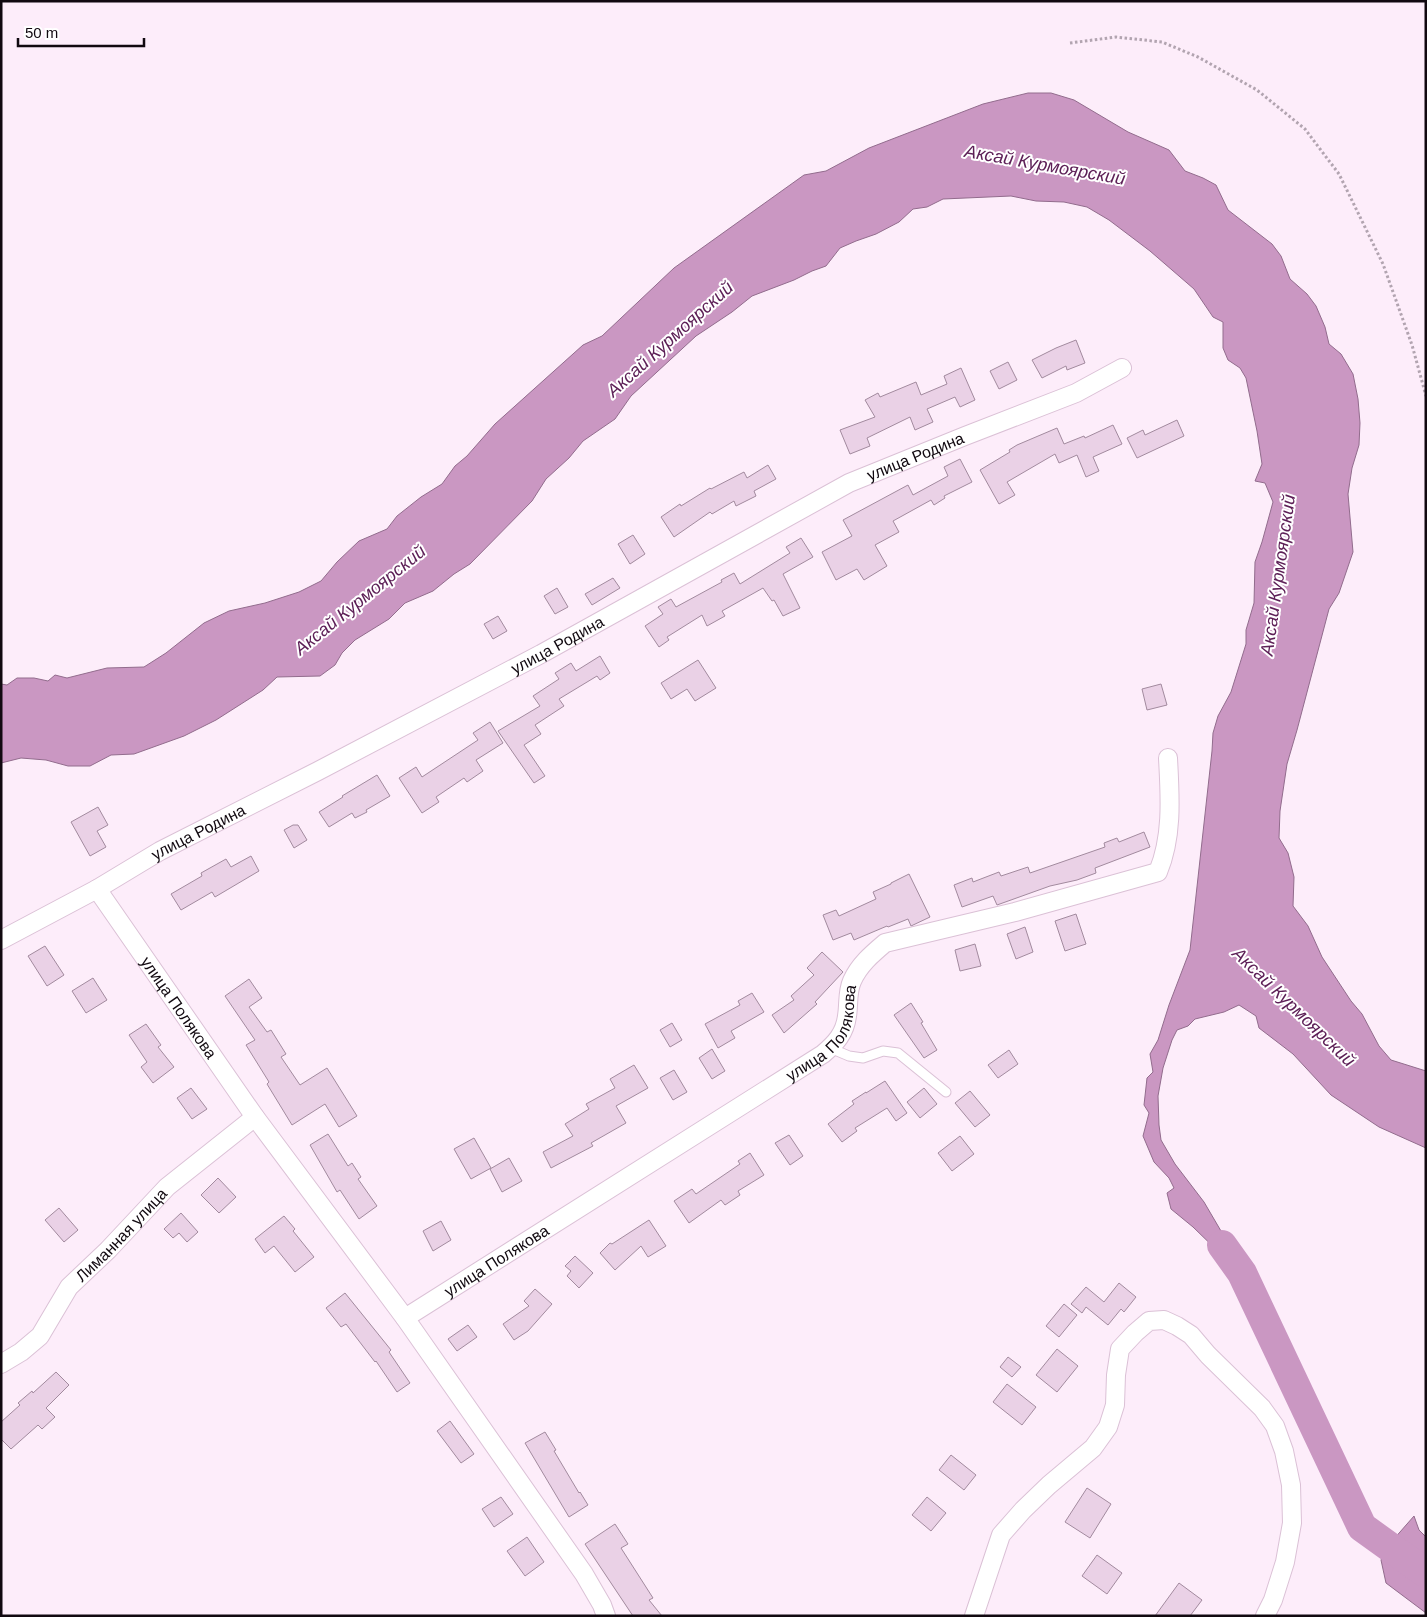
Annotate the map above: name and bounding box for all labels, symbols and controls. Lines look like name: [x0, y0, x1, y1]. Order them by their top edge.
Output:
scale bar: [18, 15, 144, 47]
text: 50 m: [25, 24, 58, 41]
water label: Аксай Курмоярский: [962, 141, 1127, 189]
water label: Аксай Курмоярский: [602, 277, 737, 402]
street label: улица Родина: [864, 429, 966, 483]
water label: Аксай Курмоярский: [1257, 493, 1299, 658]
water label: Аксай Курмоярский: [290, 541, 429, 660]
street label: улица Родина: [508, 612, 607, 677]
street label: улица Родина: [148, 801, 248, 863]
water label: Аксай Курмоярский: [1228, 943, 1359, 1071]
street label: улица Полякова: [138, 953, 220, 1062]
street label: улица Полякова: [783, 983, 859, 1084]
street label: Лиманная улица: [72, 1185, 170, 1285]
street label: улица Полякова: [441, 1221, 552, 1300]

